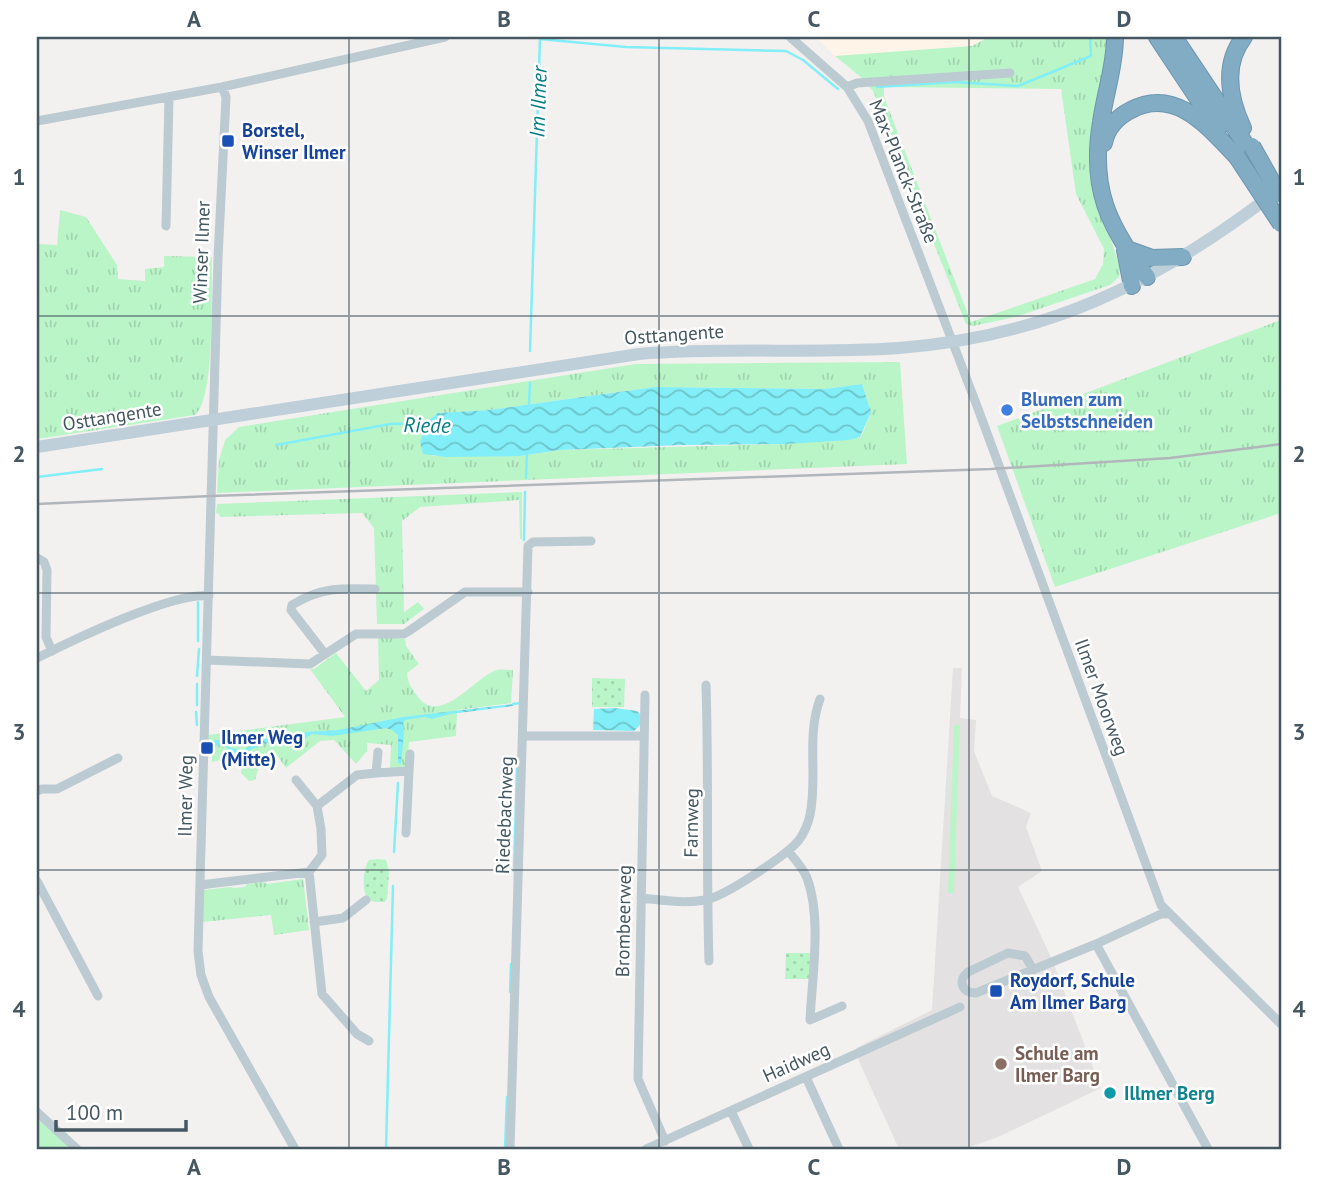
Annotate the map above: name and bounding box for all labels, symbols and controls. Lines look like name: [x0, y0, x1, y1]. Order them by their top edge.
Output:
text: A: [187, 4, 201, 33]
text: B: [497, 4, 511, 33]
text: C: [808, 4, 821, 33]
text: D: [1117, 4, 1131, 33]
water label: Im Ilmer: [523, 64, 553, 138]
street label: Max-Planck-Straße: [864, 96, 944, 246]
place label: Borstel, Winser Ilmer: [242, 118, 346, 164]
marker: Borstel, Winser Ilmer: [220, 133, 236, 149]
text: 1: [12, 162, 26, 191]
text: 1: [1292, 162, 1306, 191]
street label: Winser Ilmer: [187, 200, 215, 304]
street label: Osttangente: [623, 319, 725, 349]
place label: Blumen zum Selbstschneiden: [1021, 387, 1153, 433]
street label: Osttangente: [61, 396, 163, 436]
marker: Blumen zum Selbstschneiden: [999, 402, 1015, 418]
water label: Riede: [403, 411, 451, 439]
text: 2: [12, 439, 26, 468]
text: 2: [1292, 439, 1306, 468]
street label: Ilmer Moorweg: [1070, 635, 1134, 759]
text: 3: [12, 717, 26, 746]
text: 3: [1292, 717, 1306, 746]
place label: Ilmer Weg (Mitte): [221, 725, 303, 771]
marker: Ilmer Weg (Mitte): [199, 740, 215, 756]
street label: Ilmer Weg: [172, 755, 198, 837]
street label: Riedebachweg: [490, 756, 518, 874]
street label: Farnweg: [678, 788, 704, 858]
street label: Brombeerweg: [610, 865, 636, 977]
place label: Roydorf, Schule Am Ilmer Barg: [1010, 968, 1135, 1014]
marker: Roydorf, Schule Am Ilmer Barg: [988, 983, 1004, 999]
text: 4: [12, 994, 26, 1023]
text: 4: [1292, 994, 1306, 1023]
street label: Haidweg: [759, 1037, 833, 1087]
place label: Schule am Ilmer Barg: [1015, 1041, 1100, 1087]
marker: Schule am Ilmer Barg: [993, 1056, 1009, 1072]
place label: Illmer Berg: [1124, 1081, 1215, 1105]
marker: Illmer Berg: [1102, 1085, 1118, 1101]
scale bar: [56, 1088, 186, 1132]
text: 100 m: [66, 1099, 123, 1126]
text: A: [187, 1152, 201, 1181]
text: B: [497, 1152, 511, 1181]
text: C: [808, 1152, 821, 1181]
text: D: [1117, 1152, 1131, 1181]

